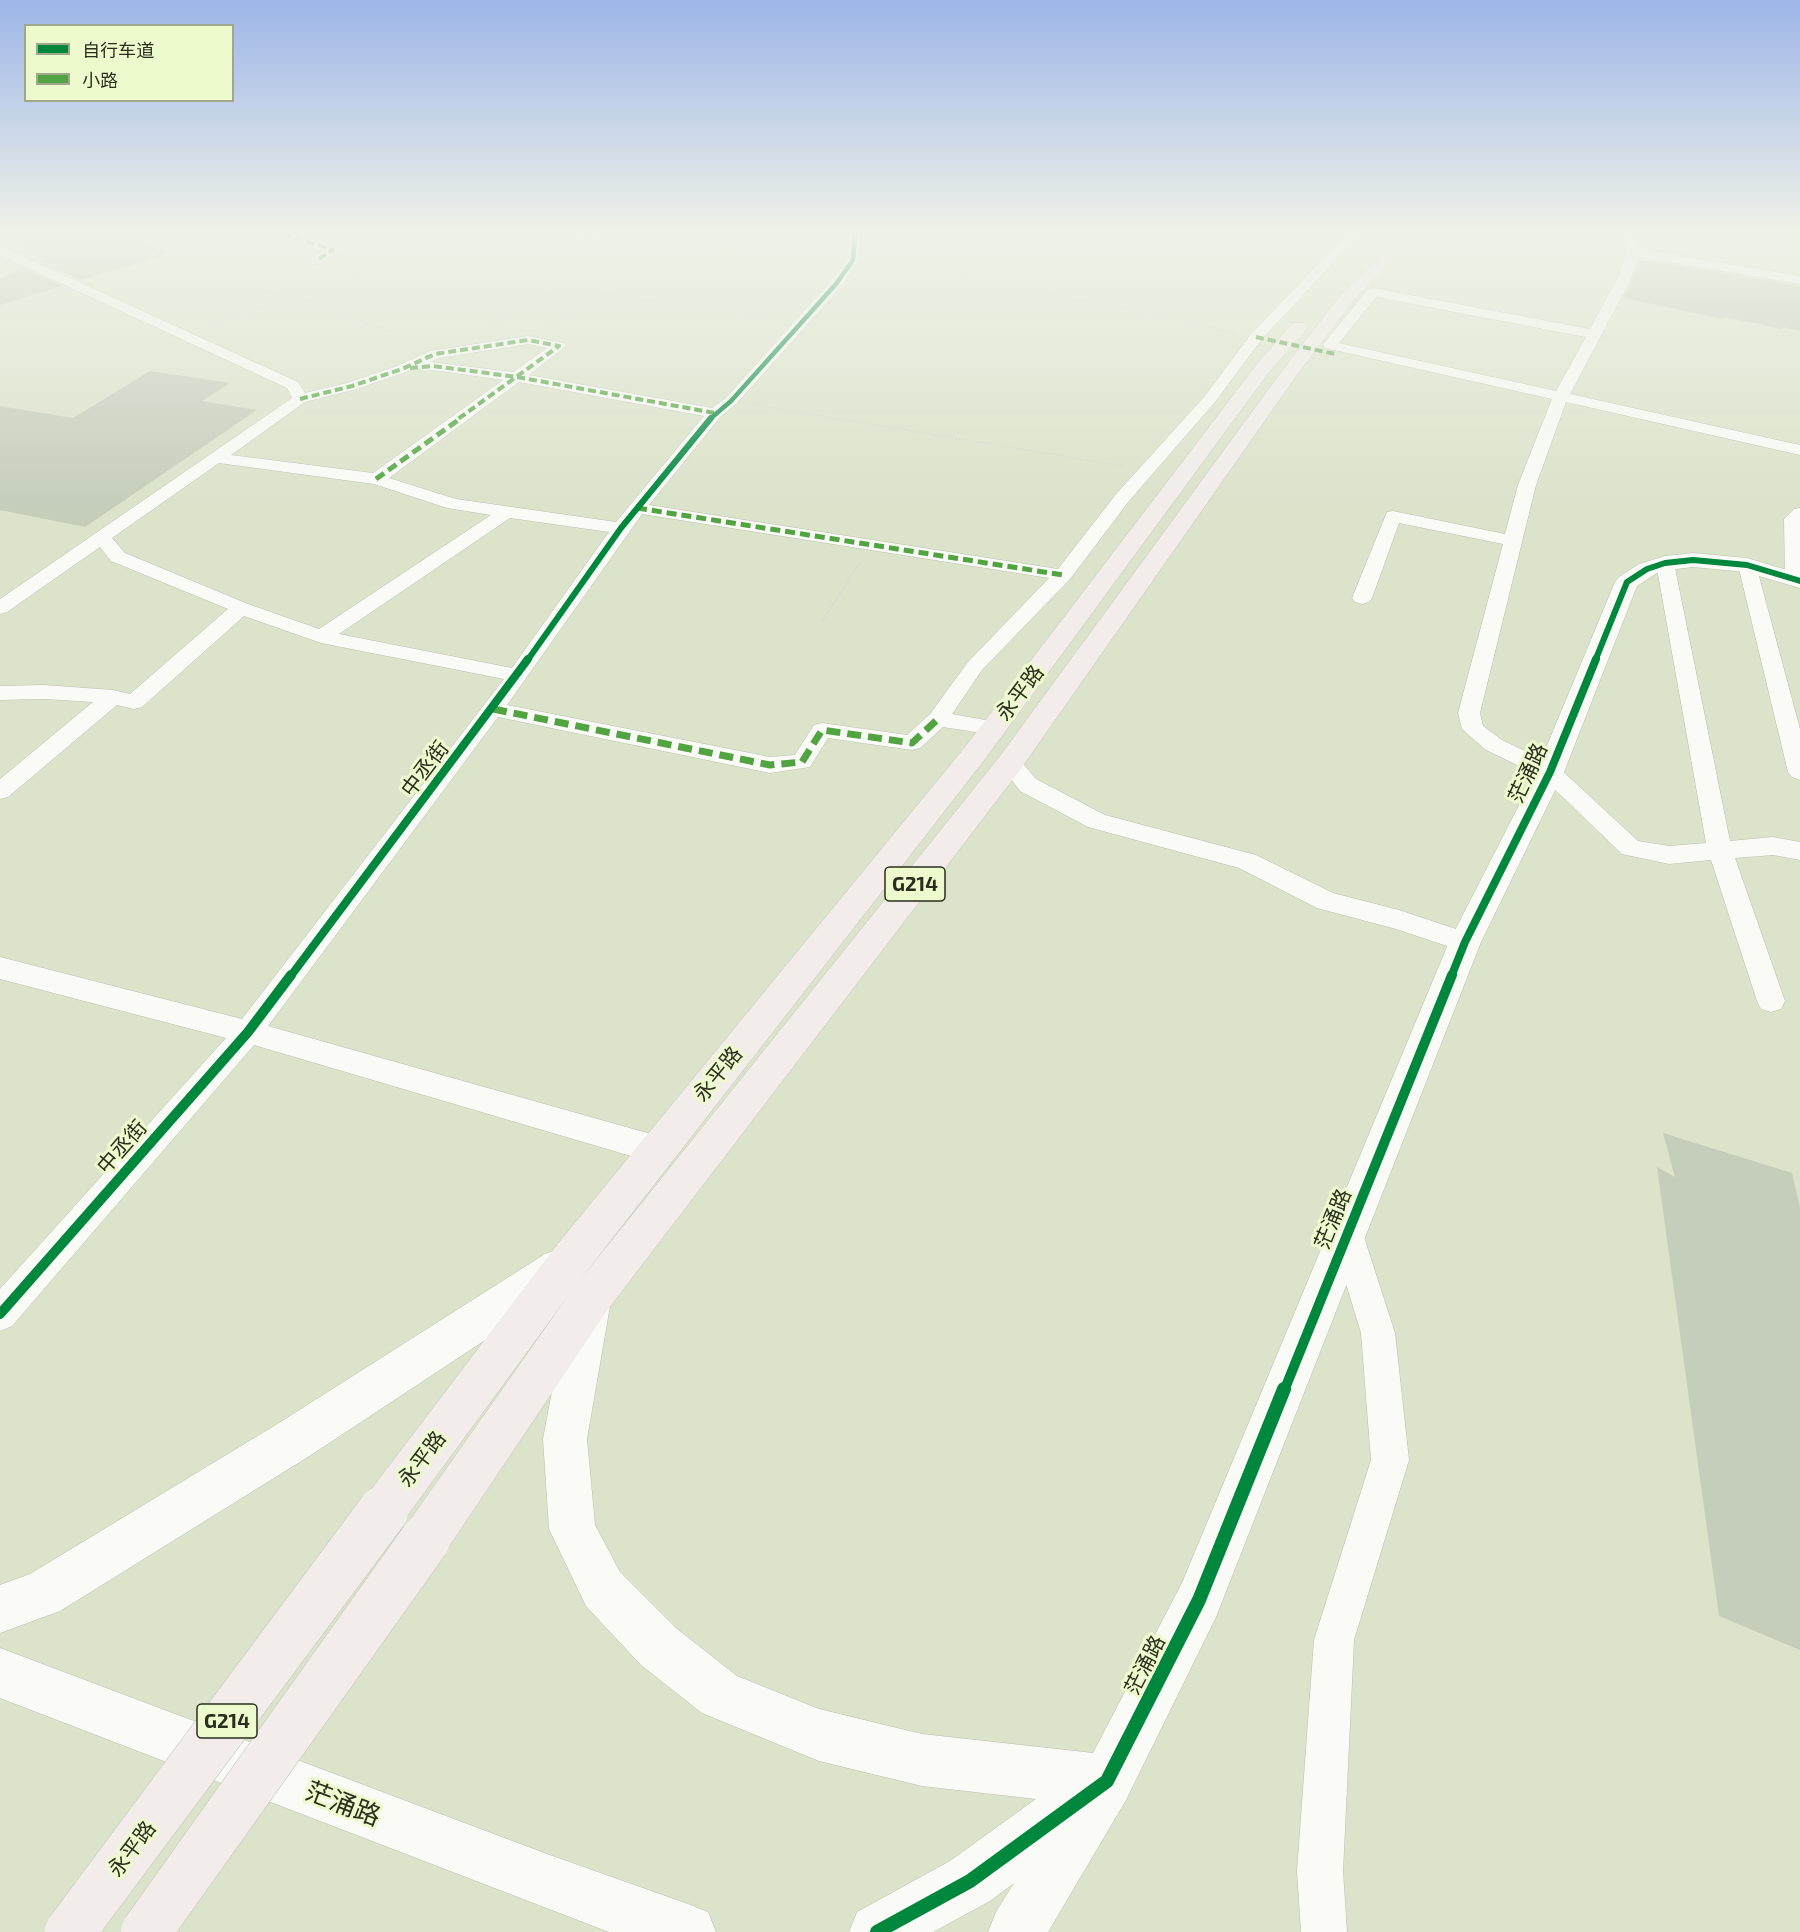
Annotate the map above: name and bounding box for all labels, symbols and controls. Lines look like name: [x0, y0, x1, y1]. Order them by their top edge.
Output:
legend: [24, 24, 234, 102]
text: 自行车道: [82, 39, 154, 61]
text: 小路: [82, 69, 118, 91]
street label: 永平路: [991, 660, 1049, 726]
street label: 中丞街: [396, 736, 454, 802]
street label: 茫涌路: [1503, 739, 1553, 807]
road number: G214: [885, 867, 945, 901]
street label: 永平路: [688, 1042, 748, 1106]
street label: 中丞街: [92, 1115, 152, 1179]
street label: 茫涌路: [1310, 1185, 1356, 1253]
street label: 永平路: [393, 1426, 451, 1492]
street label: 茫涌路: [1119, 1631, 1171, 1699]
road number: G214: [197, 1704, 257, 1738]
street label: 茫涌路: [301, 1775, 385, 1833]
street label: 永平路: [103, 1816, 161, 1882]

